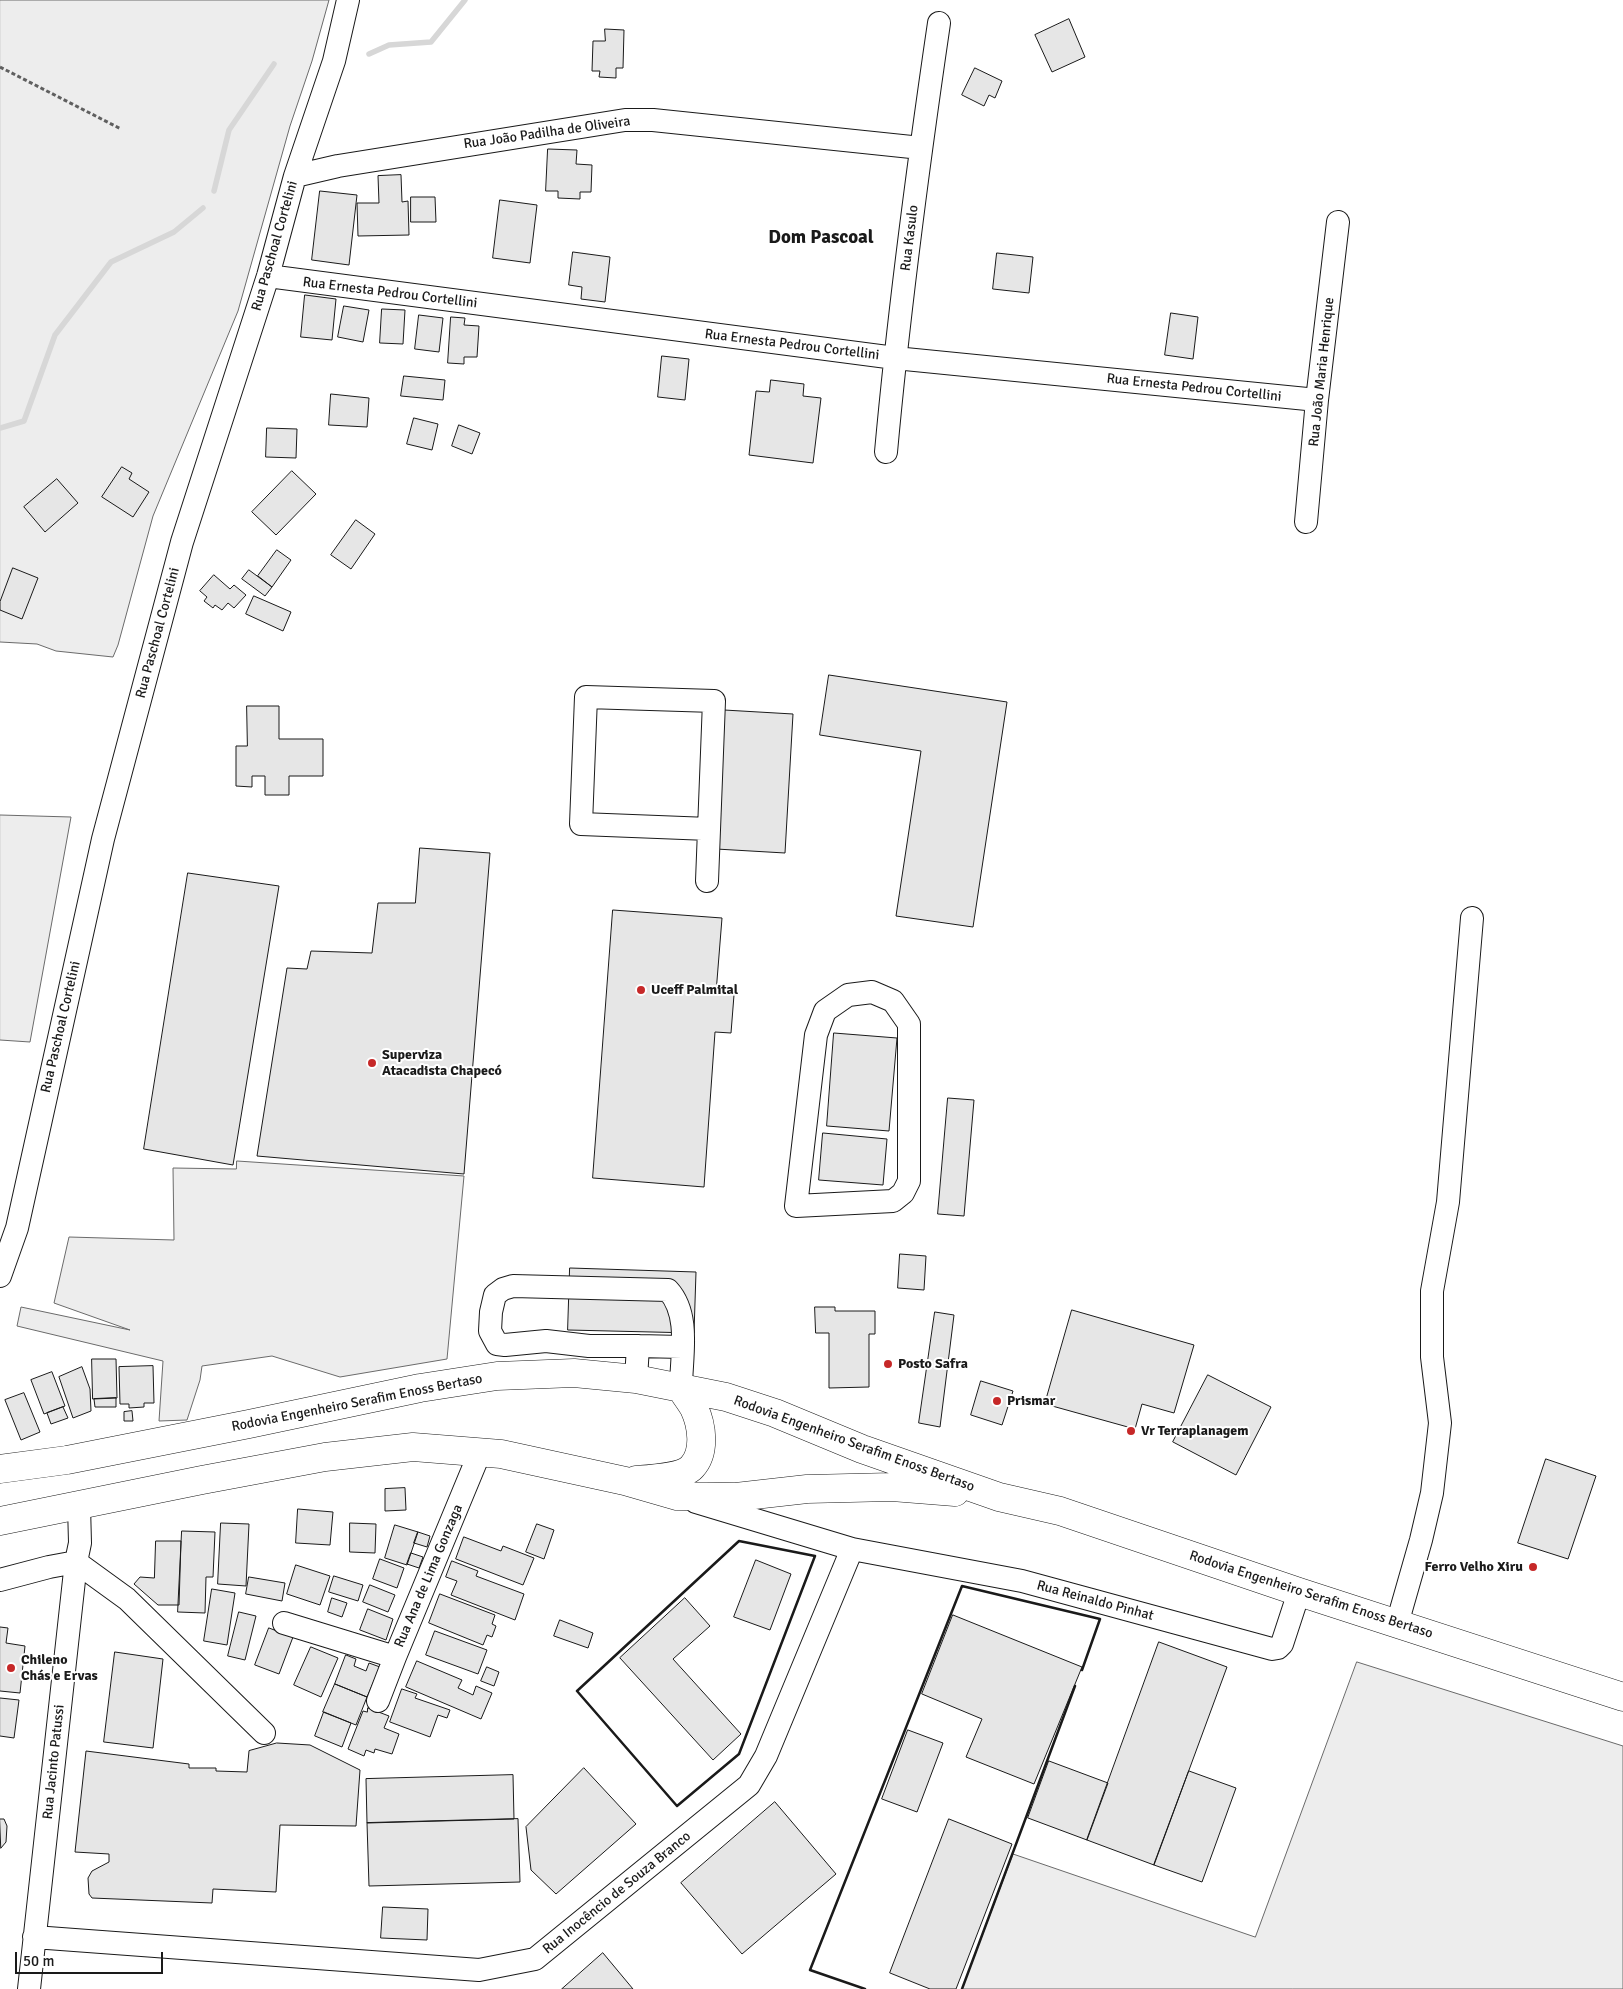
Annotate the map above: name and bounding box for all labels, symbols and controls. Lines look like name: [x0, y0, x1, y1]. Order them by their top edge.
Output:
street label: Rua João Padilha de Oliveira: [463, 113, 631, 153]
street label: Rua Paschoal Cortelini: [248, 179, 302, 313]
street label: Rua Kasulo: [898, 204, 922, 272]
district label: Dom Pascoal: [768, 227, 874, 249]
street label: Rua Ernesta Pedrou Cortellini: [302, 274, 478, 312]
street label: Rua João Maria Henrique: [1306, 297, 1338, 447]
street label: Rua Ernesta Pedrou Cortellini: [704, 326, 880, 364]
street label: Rua Ernesta Pedrou Cortellini: [1106, 370, 1282, 406]
street label: Rua Paschoal Cortelini: [132, 566, 184, 700]
street label: Rua Paschoal Cortelini: [38, 959, 84, 1095]
place label: Uceff Palmital: [651, 982, 738, 998]
marker: Uceff Palmital: [635, 984, 647, 996]
place label: Superviza Atacadista Chapecó: [382, 1047, 502, 1080]
marker: Superviza Atacadista Chapecó: [366, 1057, 378, 1069]
place label: Posto Safra: [898, 1356, 968, 1372]
marker: Posto Safra: [882, 1358, 894, 1370]
street label: Rodovia Engenheiro Serafim Enoss Bertaso: [230, 1370, 484, 1436]
street label: Rodovia Engenheiro Serafim Enoss Bertaso: [731, 1392, 977, 1496]
place label: Prismar: [1007, 1393, 1055, 1409]
marker: Prismar: [991, 1395, 1003, 1407]
place label: Vr Terraplanagem: [1141, 1423, 1249, 1439]
marker: Vr Terraplanagem: [1125, 1425, 1137, 1437]
street label: Rua Ana de Lima Gonzaga: [391, 1502, 467, 1650]
street label: Rodovia Engenheiro Serafim Enoss Bertaso: [1187, 1548, 1435, 1642]
place label: Ferro Velho Xiru: [1425, 1559, 1523, 1575]
marker: Ferro Velho Xiru: [1527, 1561, 1539, 1573]
street label: Rua Reinaldo Pinhat: [1035, 1577, 1155, 1625]
place label: Chileno Chás e Ervas: [21, 1652, 98, 1684]
marker: Chileno Chás e Ervas: [5, 1662, 17, 1674]
street label: Rua Jacinto Patussi: [40, 1704, 68, 1820]
street label: Rua Inocêncio de Souza Branco: [540, 1828, 694, 1958]
scale bar: [18, 1942, 165, 1974]
text: 50 m: [23, 1952, 54, 1970]

